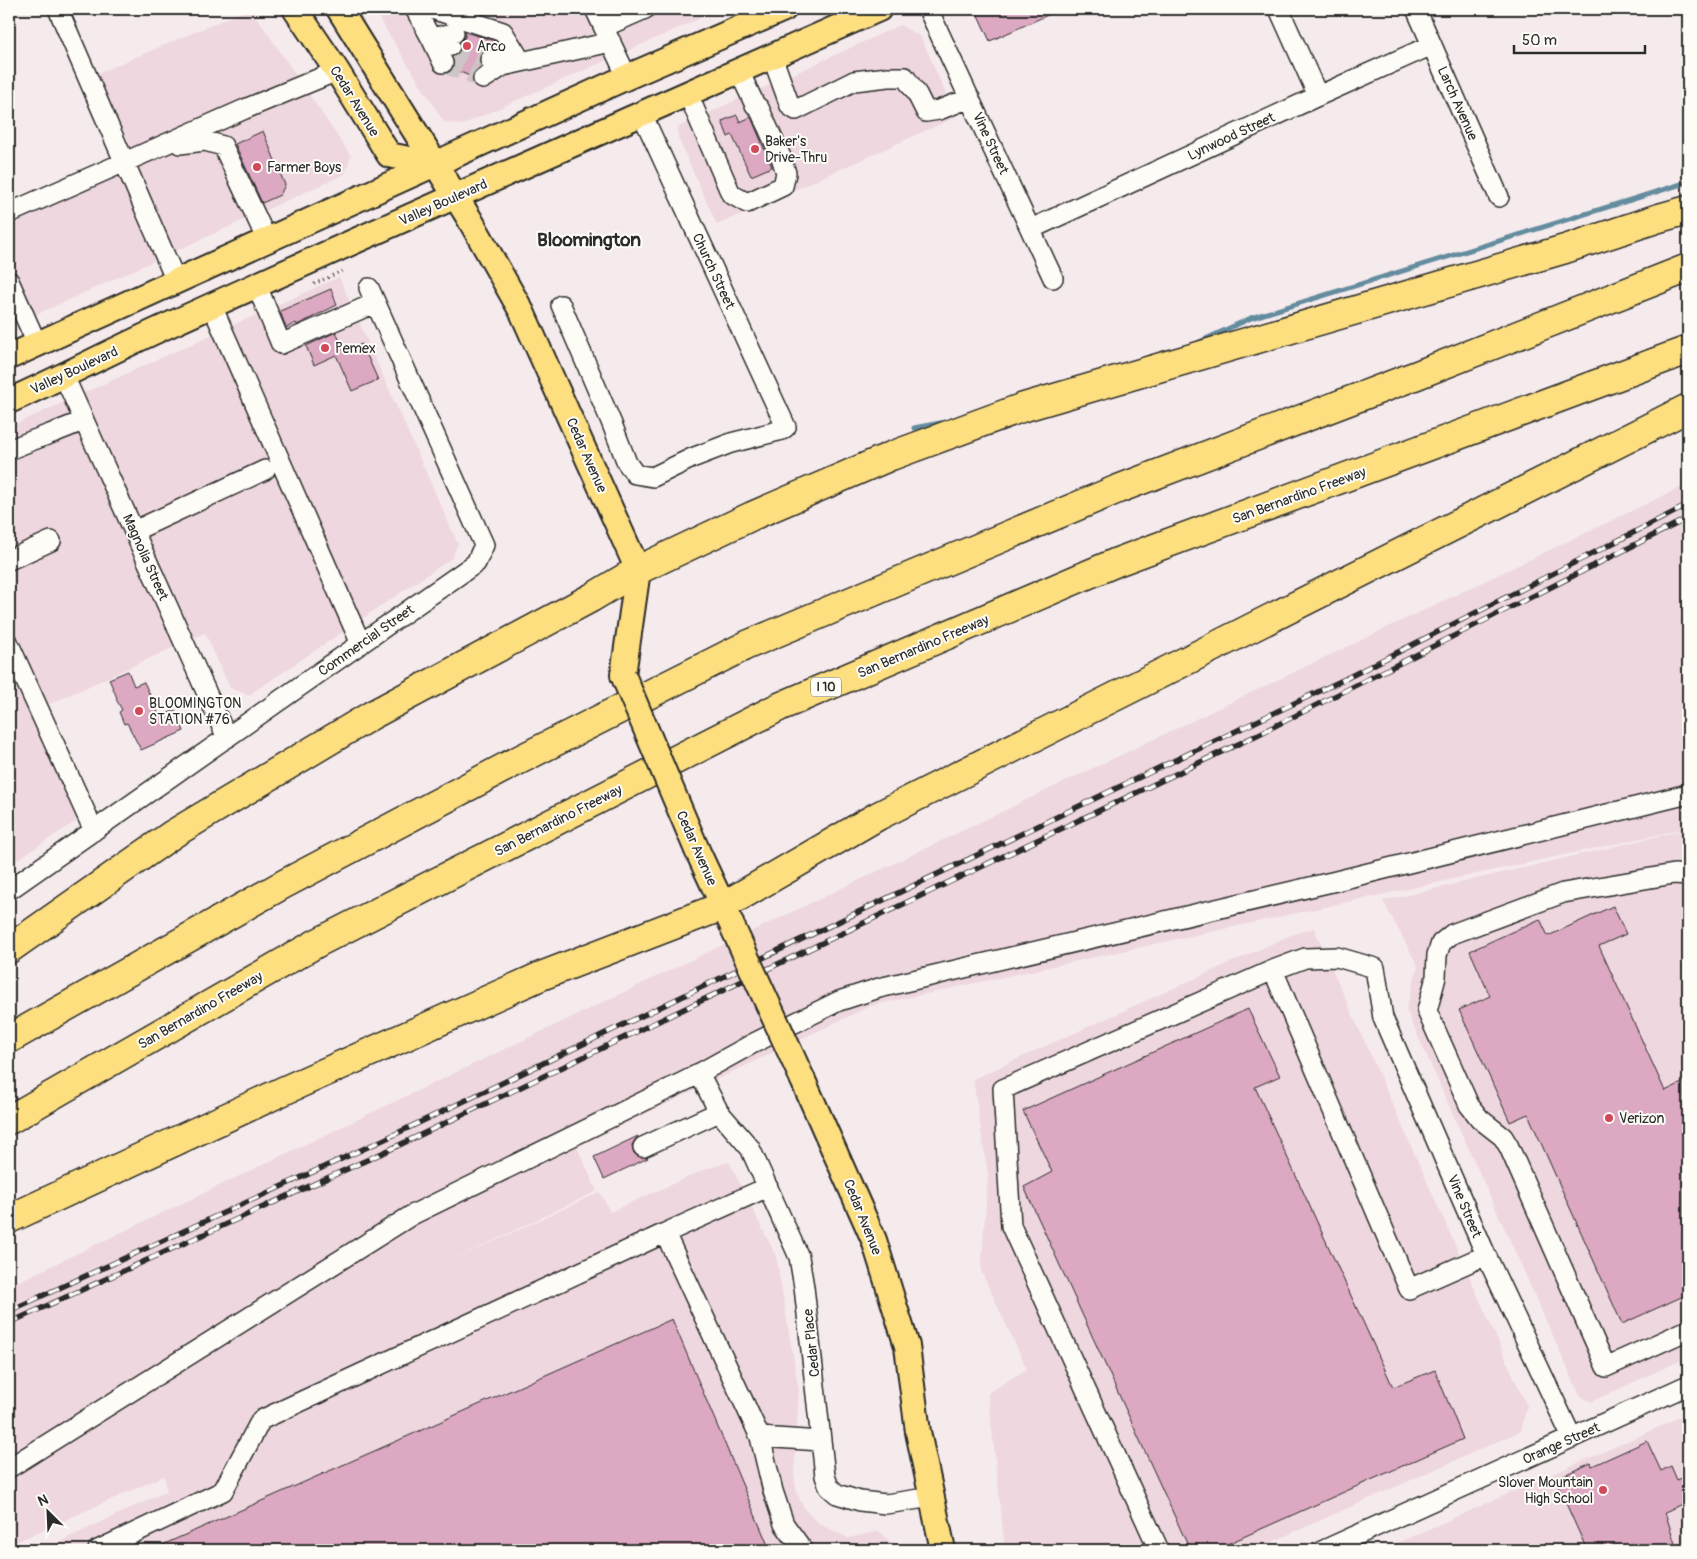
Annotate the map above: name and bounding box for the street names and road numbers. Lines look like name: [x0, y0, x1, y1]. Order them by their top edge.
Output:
street label: Cedar Avenue: [326, 63, 383, 140]
street label: Larch Avenue: [1434, 64, 1481, 143]
street label: Vine Street: [969, 109, 1012, 177]
street label: Lynwood Street: [1185, 109, 1278, 164]
street label: Valley Boulevard: [397, 175, 490, 229]
street label: Church Street: [689, 230, 739, 312]
street label: Valley Boulevard: [28, 343, 121, 398]
street label: Cedar Avenue: [563, 415, 611, 495]
street label: San Bernardino Freeway: [1230, 463, 1368, 528]
street label: Magnolia Street: [119, 511, 172, 603]
street label: Commercial Street: [315, 601, 418, 680]
street label: San Bernardino Freeway: [855, 611, 991, 682]
road number: I 10: [811, 678, 841, 696]
street label: San Bernardino Freeway: [492, 781, 625, 860]
street label: Cedar Avenue: [673, 808, 721, 888]
street label: San Bernardino Freeway: [135, 968, 266, 1053]
street label: Vine Street: [1444, 1172, 1486, 1240]
street label: Cedar Avenue: [840, 1177, 885, 1258]
street label: Cedar Place: [799, 1308, 824, 1378]
street label: Orange Street: [1520, 1419, 1603, 1468]

